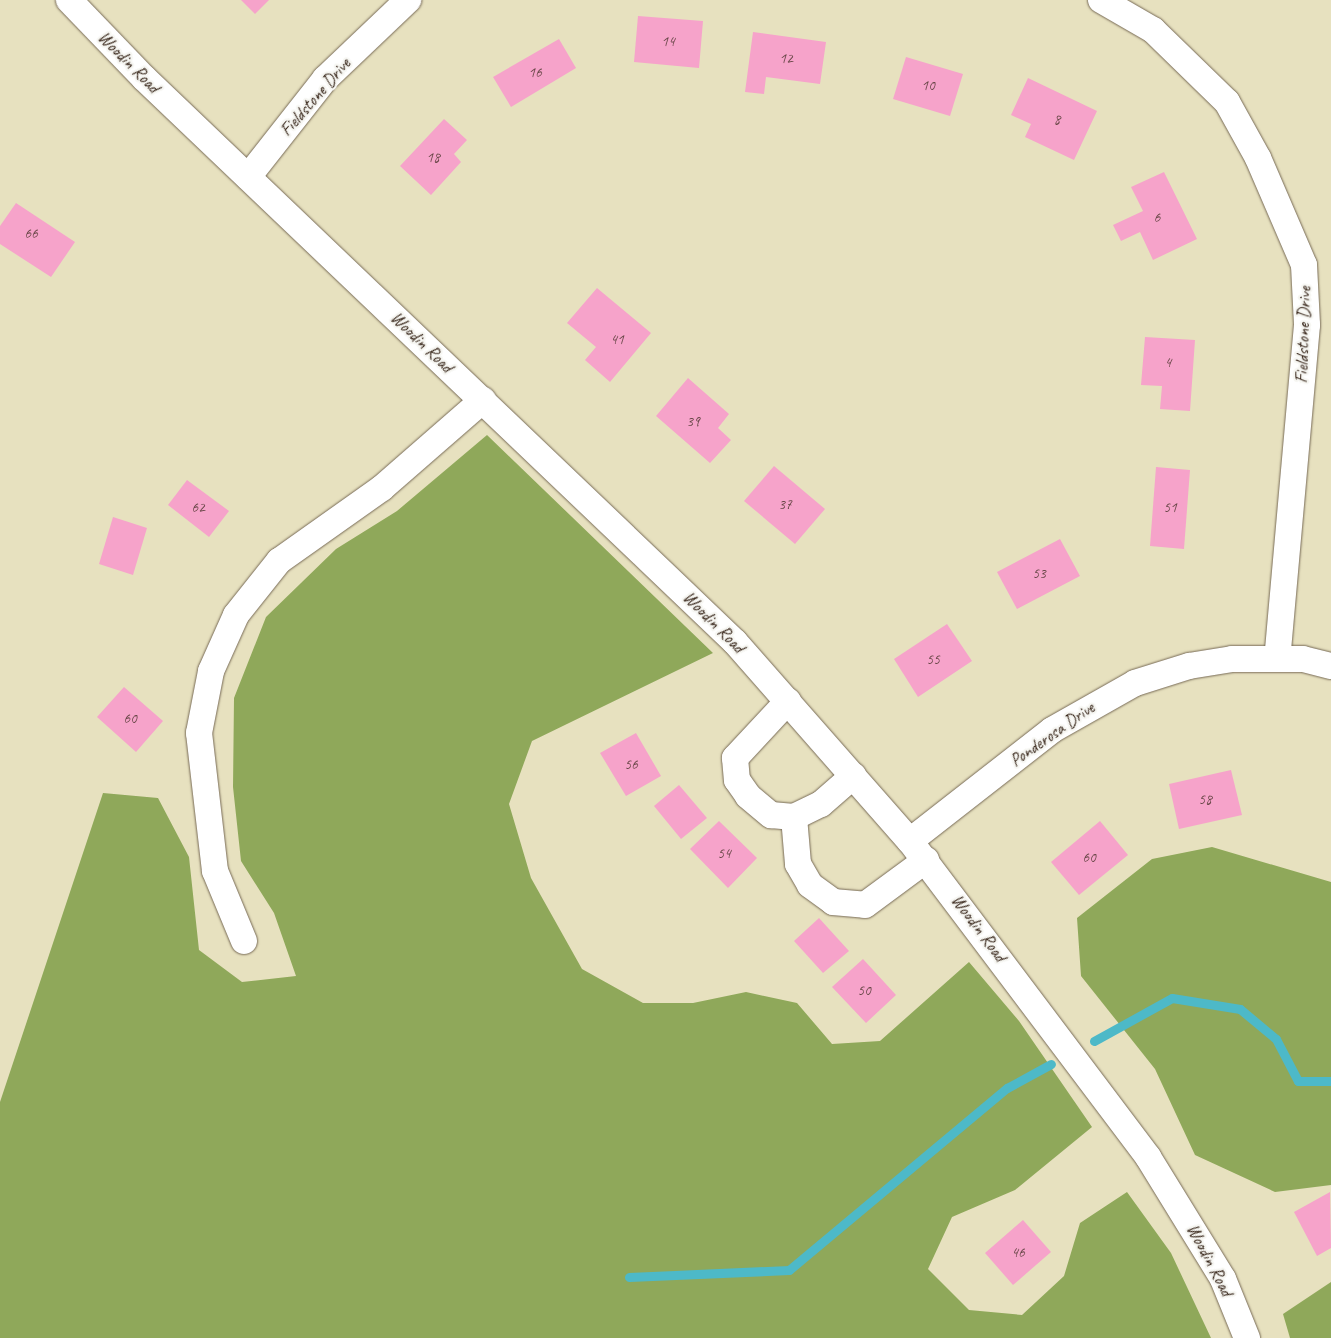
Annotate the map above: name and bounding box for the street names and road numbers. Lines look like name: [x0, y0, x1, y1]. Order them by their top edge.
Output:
street label: Woodin Road: [94, 27, 164, 97]
street label: Fieldstone Drive: [275, 53, 355, 141]
street label: Fieldstone Drive: [1291, 286, 1315, 384]
street label: Woodin Road: [386, 307, 458, 377]
street label: Woodin Road: [679, 587, 749, 657]
street label: Ponderosa Drive: [1005, 697, 1099, 771]
street label: Woodin Road: [947, 890, 1011, 966]
street label: Woodin Road: [1182, 1220, 1238, 1300]

